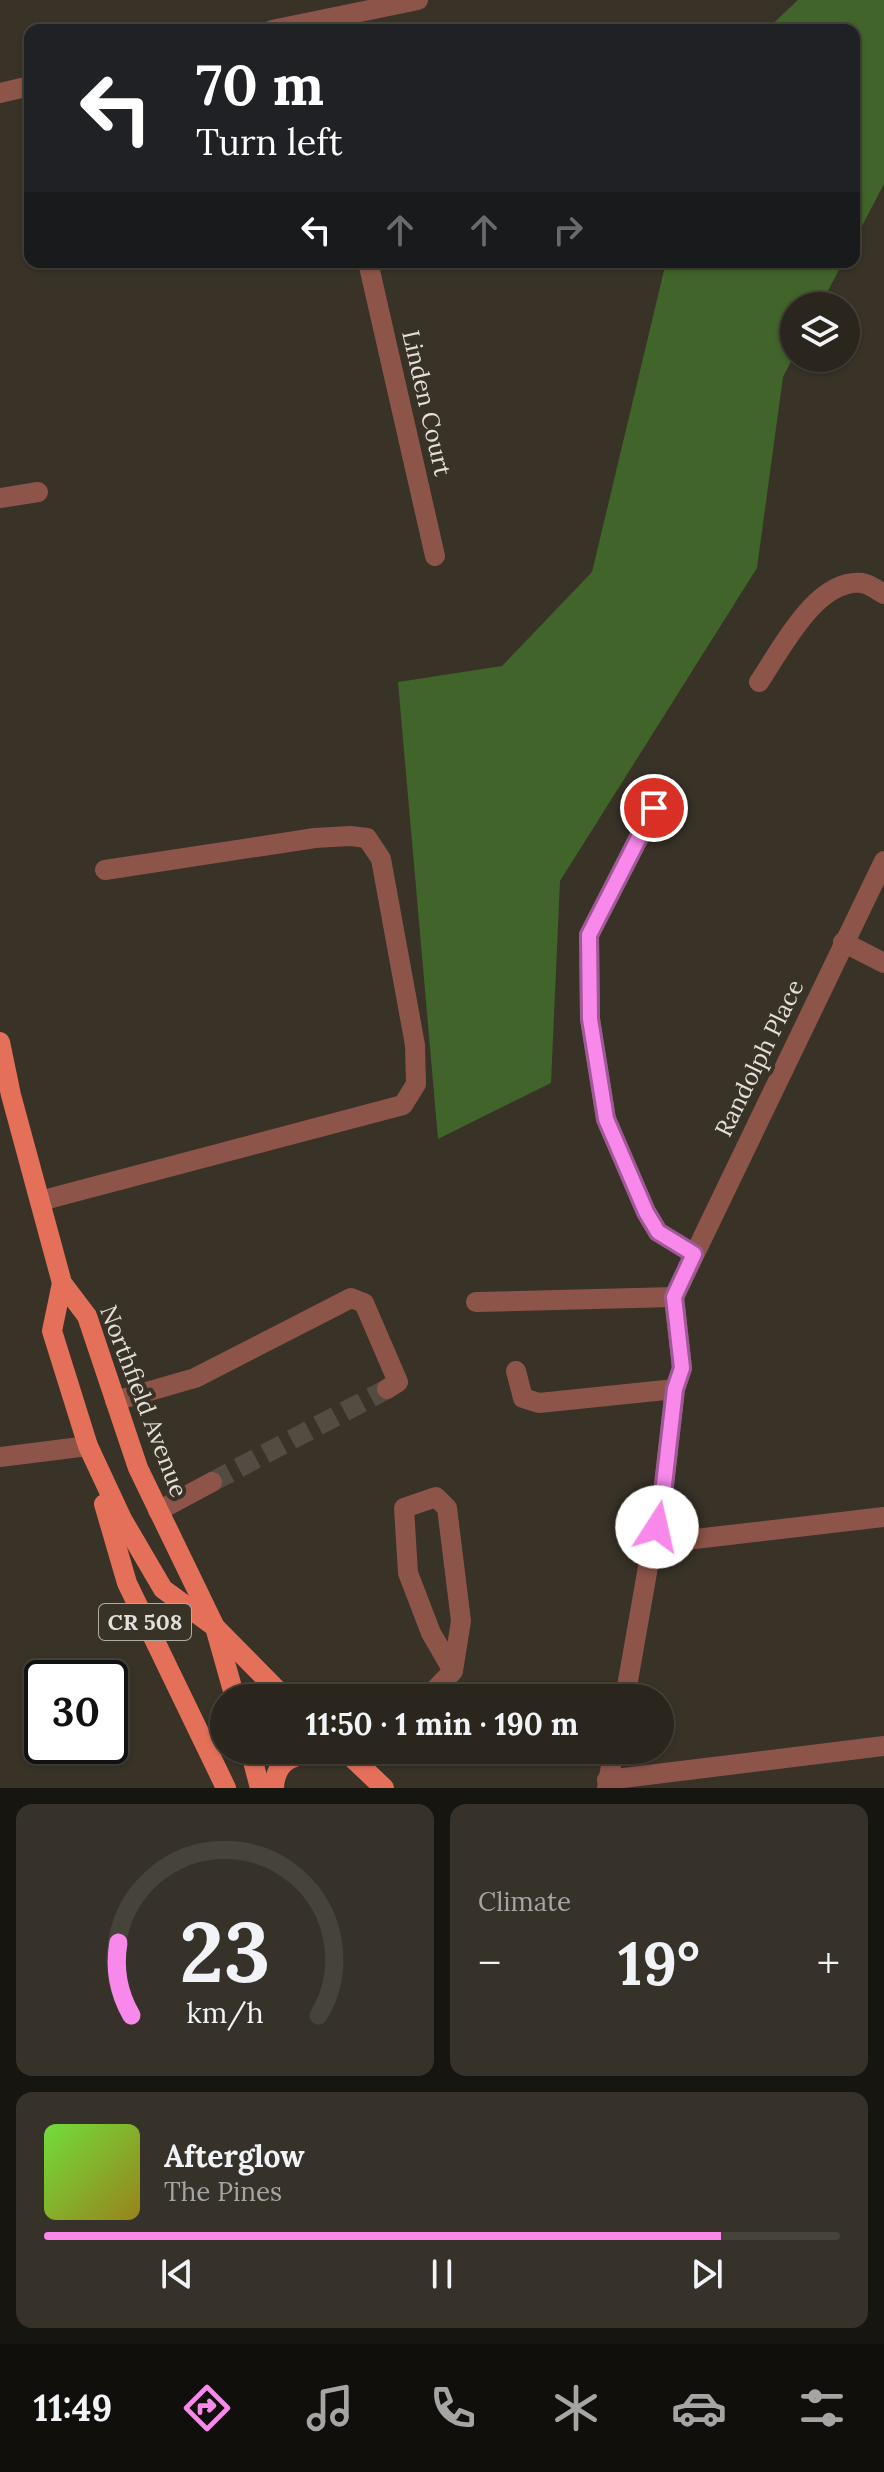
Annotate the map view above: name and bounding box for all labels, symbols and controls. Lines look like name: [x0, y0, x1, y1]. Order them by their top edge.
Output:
text: 70 m: [196, 49, 324, 120]
icon: left: [64, 56, 168, 160]
text: Turn left: [196, 119, 343, 165]
icon: left: [294, 208, 338, 252]
icon: ahead: [378, 208, 422, 252]
icon: ahead: [462, 208, 506, 252]
icon: right: [546, 208, 590, 252]
map controls: [780, 292, 860, 372]
button: layers: [780, 292, 860, 372]
street label: Linden Court: [395, 327, 459, 479]
pin: [620, 774, 688, 842]
icon: arrive: [632, 786, 676, 830]
street label: Randolph Place: [708, 974, 810, 1142]
street label: Northfield Avenue: [93, 1301, 195, 1501]
position arrow: [615, 1485, 699, 1569]
road number: CR 508: [99, 1604, 191, 1640]
speed limit sign: 30: [24, 1660, 128, 1764]
text: 11:50 · 1 min · 190 m: [306, 1705, 578, 1743]
text: Climate: [478, 1885, 571, 1918]
text: 23: [180, 1898, 270, 2005]
text: 19°: [618, 1925, 700, 2001]
text: −: [478, 1935, 501, 1991]
text: +: [817, 1935, 840, 1991]
text: km/h: [186, 1994, 264, 2031]
text: Afterglow: [164, 2137, 305, 2175]
text: The Pines: [164, 2175, 282, 2208]
icon: previous: [155, 2252, 199, 2296]
icon: pause: [420, 2252, 464, 2296]
icon: next: [685, 2252, 729, 2296]
icon: directions: [179, 2380, 235, 2436]
icon: music: [302, 2380, 358, 2436]
icon: phone: [425, 2380, 481, 2436]
icon: climate: [548, 2380, 604, 2436]
icon: car: [671, 2380, 727, 2436]
icon: filters: [794, 2380, 850, 2436]
text: 11:49: [34, 2385, 112, 2431]

